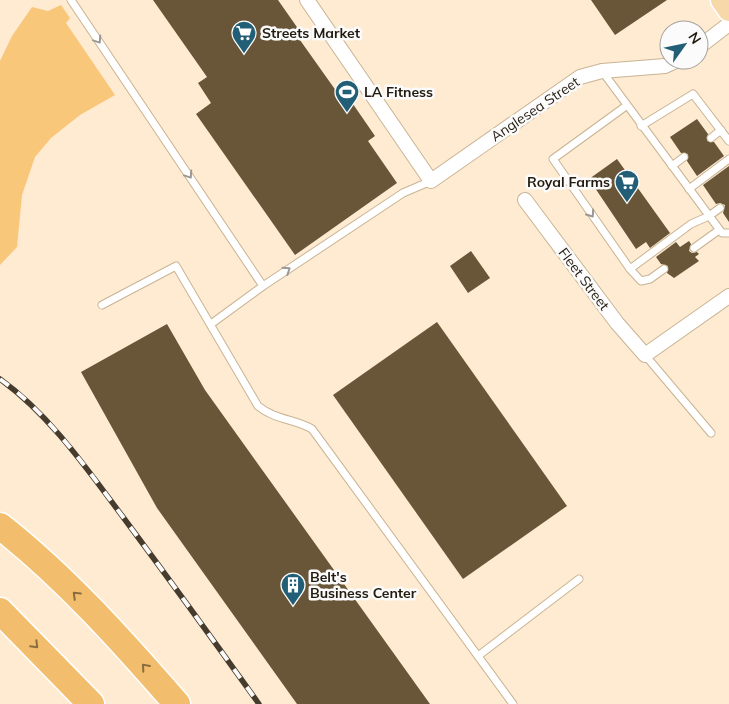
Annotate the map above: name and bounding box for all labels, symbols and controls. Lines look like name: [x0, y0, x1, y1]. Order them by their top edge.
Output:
supermarket icon: Streets Market: [231, 20, 257, 54]
north arrow: [659, 20, 709, 70]
place label: Streets Market: [262, 24, 361, 42]
text: N: [684, 29, 705, 47]
one-way arrow: [92, 35, 102, 44]
street label: Anglesea Street: [487, 73, 583, 145]
sports icon: LA Fitness: [334, 79, 360, 113]
place label: LA Fitness: [364, 83, 433, 101]
supermarket icon: Royal Farms: [614, 169, 640, 203]
one-way arrow: [183, 170, 192, 179]
place label: Royal Farms: [527, 173, 610, 191]
one-way arrow: [585, 208, 594, 217]
street label: Fleet Street: [555, 244, 613, 314]
one-way arrow: [282, 266, 291, 276]
place label: Belt's Business Center: [310, 568, 417, 602]
building icon: Belt's Business Center: [280, 572, 306, 606]
one-way arrow: [73, 591, 82, 600]
one-way arrow: [29, 639, 38, 648]
one-way arrow: [142, 664, 151, 673]

